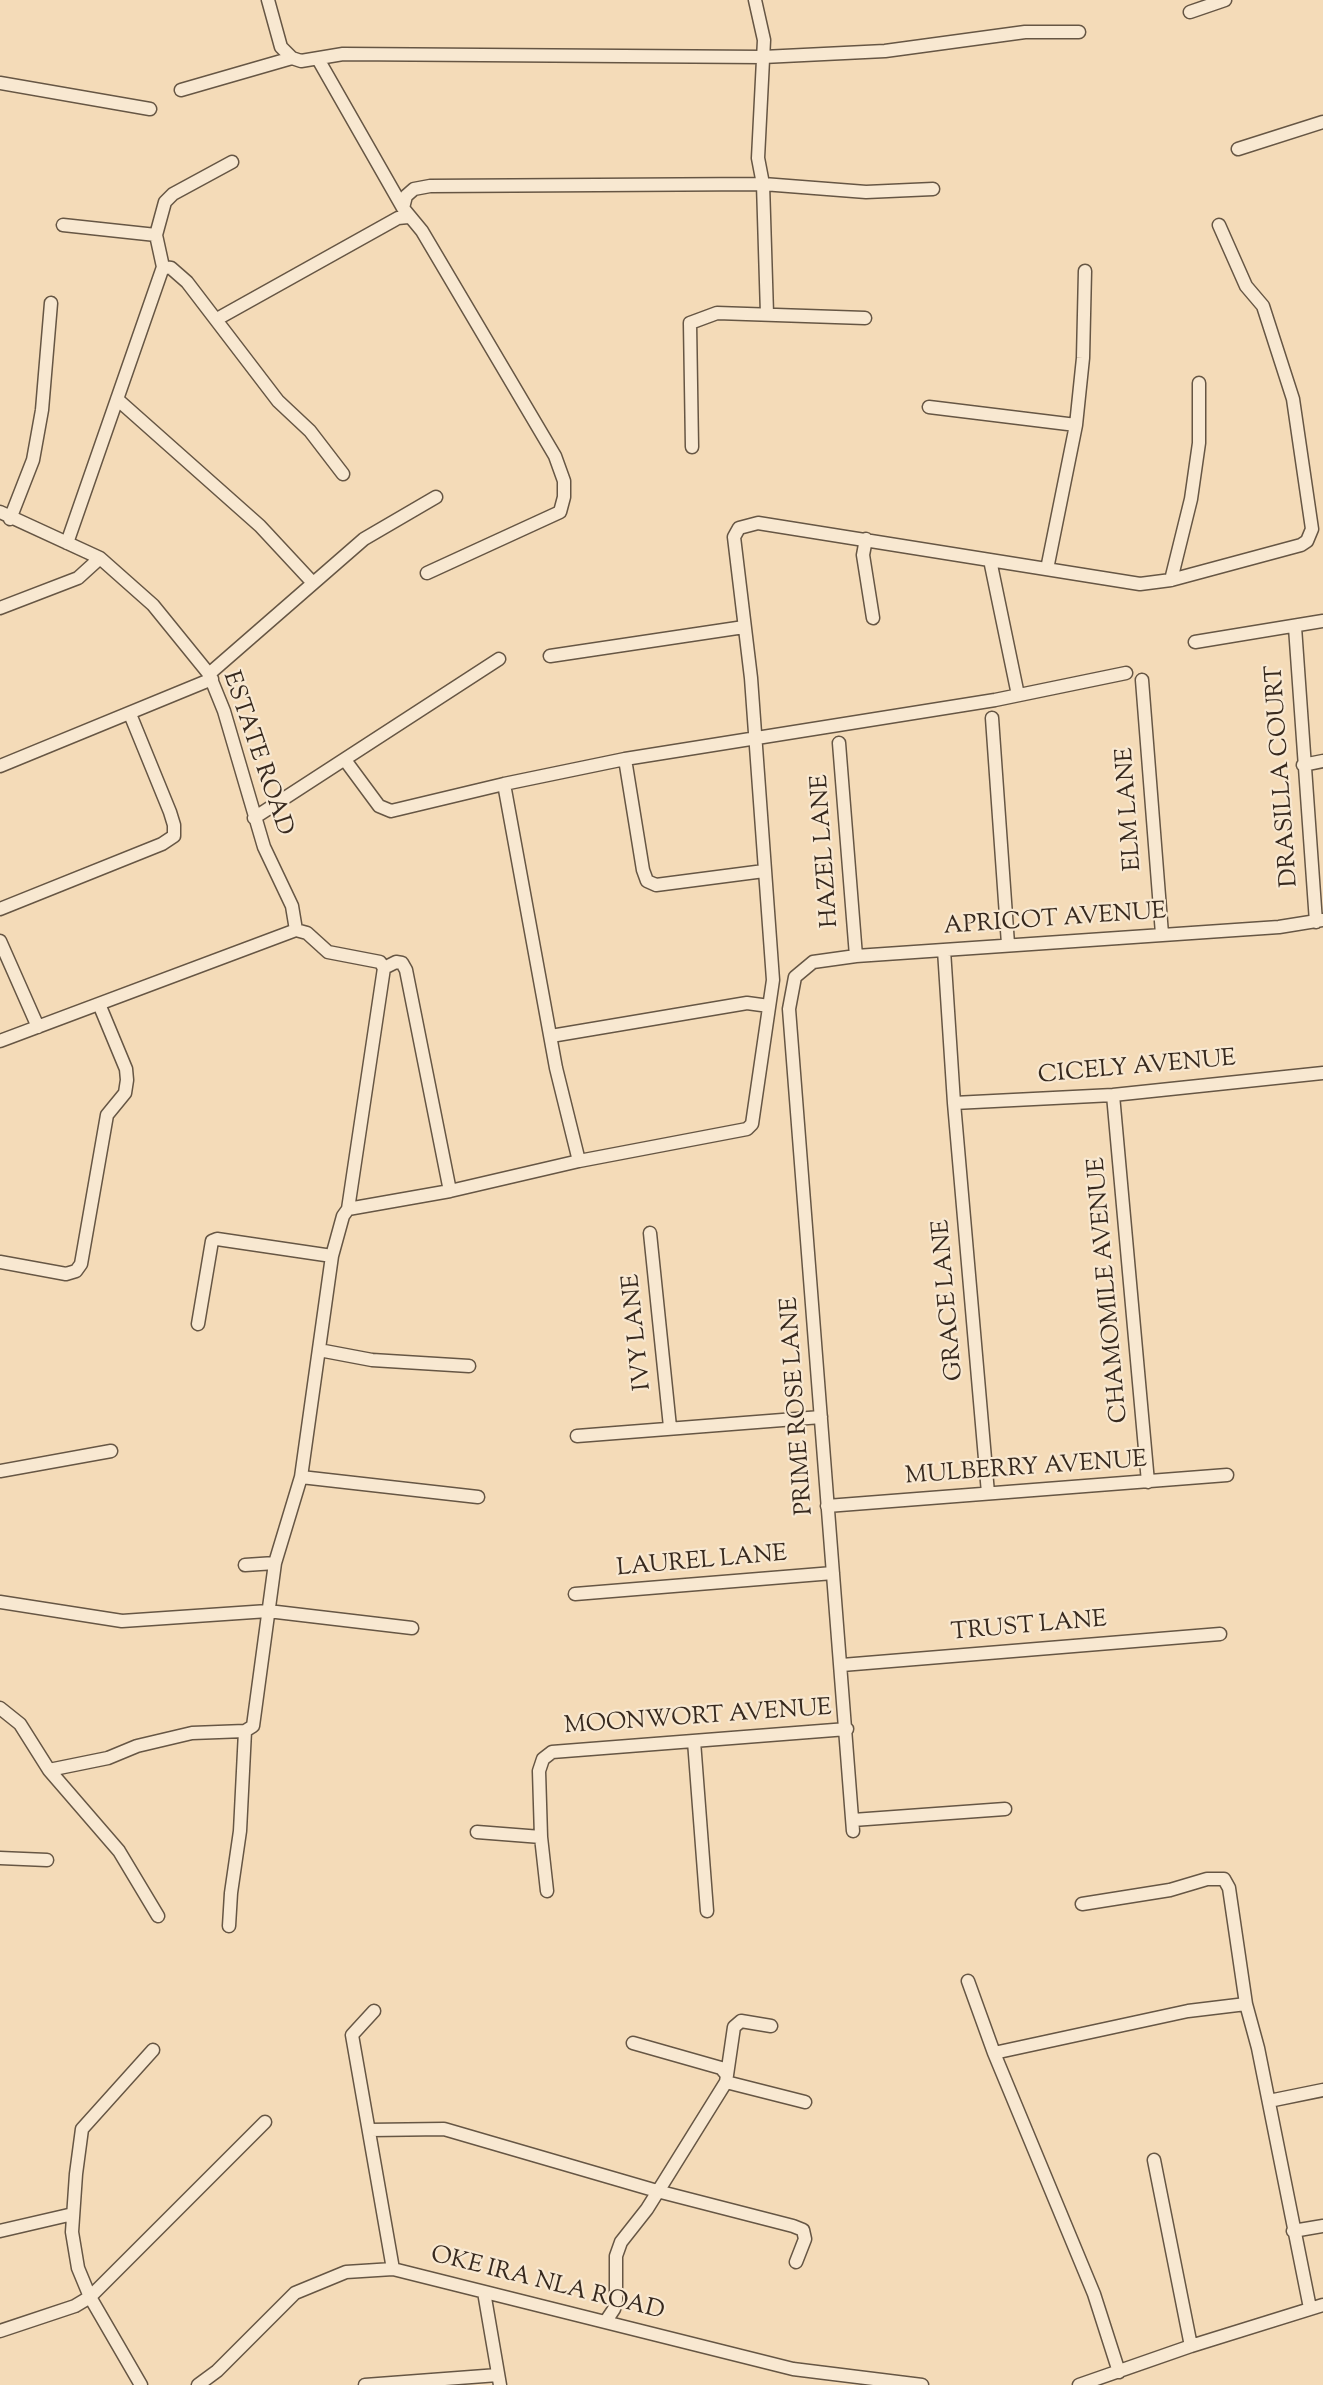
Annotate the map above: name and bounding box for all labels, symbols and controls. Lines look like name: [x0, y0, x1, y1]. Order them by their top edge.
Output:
street label: DRASILLA COURT: [1262, 664, 1306, 888]
street label: ESTATE ROAD: [214, 668, 298, 840]
street label: ELM LANE: [1112, 746, 1150, 872]
street label: HAZEL LANE: [807, 773, 847, 929]
street label: APRICOT AVENUE: [943, 899, 1167, 943]
street label: CICELY AVENUE: [1037, 1046, 1237, 1092]
street label: CHAMOMILE AVENUE: [1084, 1156, 1136, 1424]
street label: GRACE LANE: [929, 1218, 971, 1382]
street label: IVY LANE: [619, 1272, 659, 1392]
street label: PRIME ROSE LANE: [777, 1296, 821, 1516]
street label: MULBERRY AVENUE: [904, 1447, 1148, 1493]
street label: LAUREL LANE: [616, 1541, 788, 1585]
street label: TRUST LANE: [950, 1607, 1108, 1649]
street label: MOONWORT AVENUE: [563, 1695, 833, 1743]
street label: OKE IRA NLA ROAD: [427, 2242, 667, 2328]

